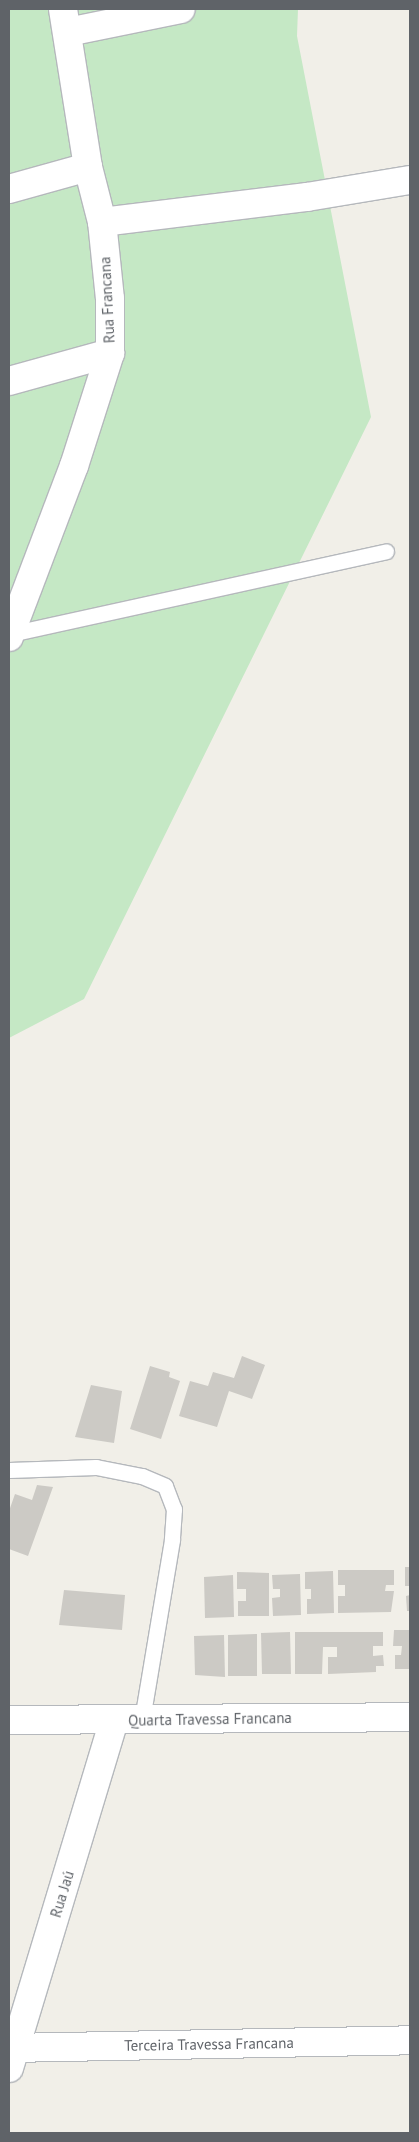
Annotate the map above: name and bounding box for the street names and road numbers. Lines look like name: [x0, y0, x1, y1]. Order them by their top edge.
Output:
street label: Rua Francana: [96, 256, 118, 344]
street label: Quarta Travessa Francana: [128, 1709, 292, 1729]
street label: Rua Jaú: [46, 1868, 78, 1920]
street label: Terceira Travessa Francana: [124, 2034, 294, 2054]

